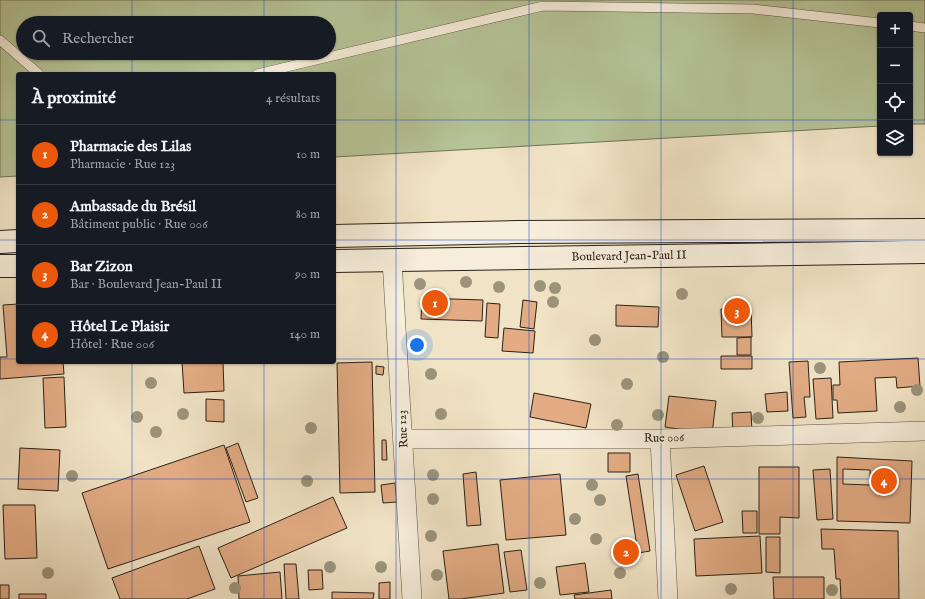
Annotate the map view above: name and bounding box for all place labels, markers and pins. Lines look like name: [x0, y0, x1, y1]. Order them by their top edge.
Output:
pin: 1: [422, 288, 448, 318]
pin: 3: [724, 296, 750, 326]
pin: 4: [871, 466, 897, 496]
pin: 2: [613, 537, 639, 567]

